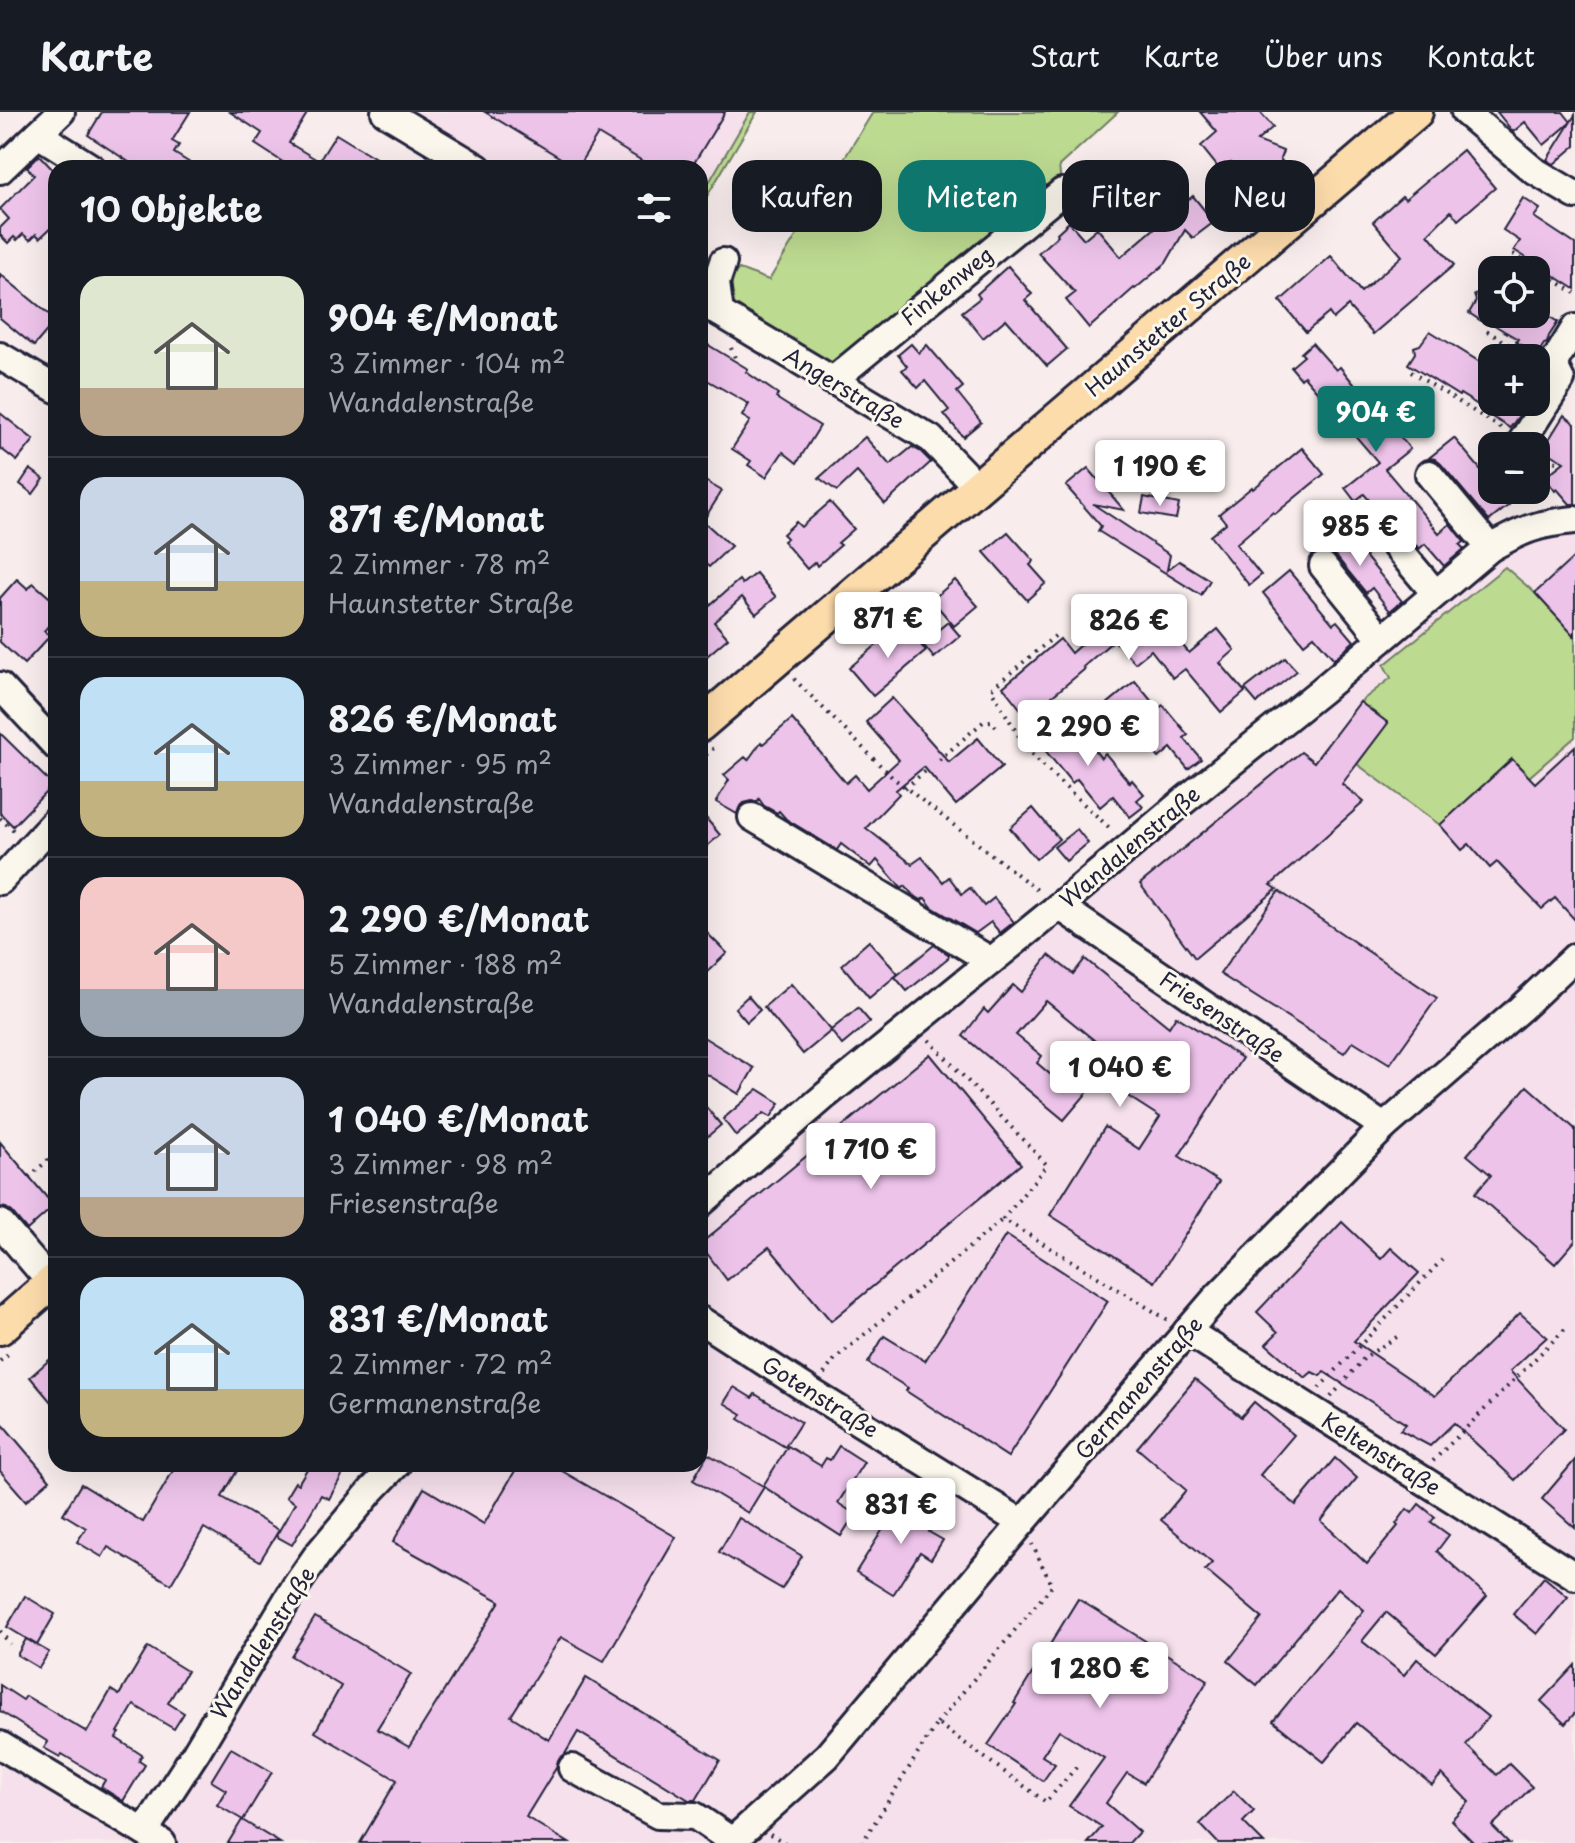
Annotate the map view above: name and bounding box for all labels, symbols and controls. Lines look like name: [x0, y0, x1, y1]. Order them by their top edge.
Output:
text: Karte: [40, 27, 153, 84]
text: Start: [1030, 34, 1100, 77]
text: Karte: [1144, 34, 1219, 77]
text: Über uns: [1263, 34, 1383, 77]
text: Kontakt: [1427, 34, 1535, 77]
chip: Kaufen: [732, 160, 882, 232]
chip: Mieten: [898, 160, 1046, 232]
chip: Filter: [1062, 160, 1189, 232]
chip: Neu: [1205, 160, 1315, 232]
text: 10 Objekte: [80, 182, 263, 234]
icon: filters: [632, 186, 676, 230]
street label: Finkenweg: [893, 237, 999, 332]
street label: Haunstetter Straße: [1077, 244, 1257, 403]
map controls: [1478, 256, 1550, 504]
button: locate: [1478, 256, 1550, 328]
text: 904 €/Monat: [328, 291, 558, 343]
icon: home: [144, 308, 240, 404]
street label: Angerstraße: [778, 338, 911, 436]
text: 3 Zimmer · 104 m²: [328, 343, 566, 382]
button: +: [1478, 344, 1550, 416]
text: Wandalenstraße: [328, 382, 534, 421]
pin: 904 €: [1320, 386, 1432, 454]
text: 904 €: [1336, 392, 1416, 431]
button: −: [1478, 432, 1550, 504]
pin: 1 190 €: [1086, 440, 1234, 508]
text: 1 190 €: [1113, 446, 1207, 485]
text: 871 €/Monat: [328, 492, 545, 544]
pin: 985 €: [1304, 500, 1416, 568]
text: 985 €: [1321, 506, 1399, 545]
icon: home: [144, 509, 240, 605]
text: 2 Zimmer · 78 m²: [328, 544, 550, 583]
text: Haunstetter Straße: [328, 583, 574, 622]
pin: 871 €: [832, 592, 944, 660]
pin: 826 €: [1073, 594, 1185, 662]
text: 871 €: [853, 598, 923, 637]
text: 826 €: [1089, 600, 1169, 639]
text: 826 €/Monat: [328, 692, 557, 744]
pin: 2 290 €: [1014, 700, 1162, 768]
text: 2 290 €: [1036, 706, 1140, 745]
icon: home: [144, 709, 240, 805]
text: 3 Zimmer · 95 m²: [328, 744, 552, 783]
street label: Wandalenstraße: [1052, 777, 1206, 915]
text: Wandalenstraße: [328, 783, 534, 822]
text: 2 290 €/Monat: [328, 892, 590, 944]
icon: home: [144, 909, 240, 1005]
text: 5 Zimmer · 188 m²: [328, 944, 562, 983]
street label: Friesenstraße: [1154, 962, 1292, 1070]
text: Wandalenstraße: [328, 983, 534, 1022]
pin: 1 040 €: [1046, 1041, 1194, 1109]
text: 1 040 €: [1068, 1047, 1172, 1086]
text: 1 040 €/Monat: [328, 1092, 589, 1144]
icon: home: [144, 1109, 240, 1205]
pin: 1 710 €: [797, 1123, 945, 1191]
text: 1 710 €: [824, 1129, 918, 1168]
text: 3 Zimmer · 98 m²: [328, 1144, 553, 1183]
text: Friesenstraße: [328, 1183, 498, 1222]
text: 831 €/Monat: [328, 1292, 549, 1344]
street label: Germanenstraße: [1066, 1308, 1210, 1466]
icon: home: [144, 1309, 240, 1405]
text: 2 Zimmer · 72 m²: [328, 1344, 553, 1383]
street label: Gotenstraße: [756, 1347, 886, 1445]
text: Germanenstraße: [328, 1383, 541, 1422]
street label: Keltenstraße: [1316, 1403, 1448, 1503]
pin: 831 €: [845, 1478, 957, 1546]
text: 831 €: [864, 1484, 938, 1523]
street label: Wandalenstraße: [201, 1559, 322, 1725]
pin: 1 280 €: [1026, 1642, 1174, 1710]
text: 1 280 €: [1050, 1648, 1150, 1687]

